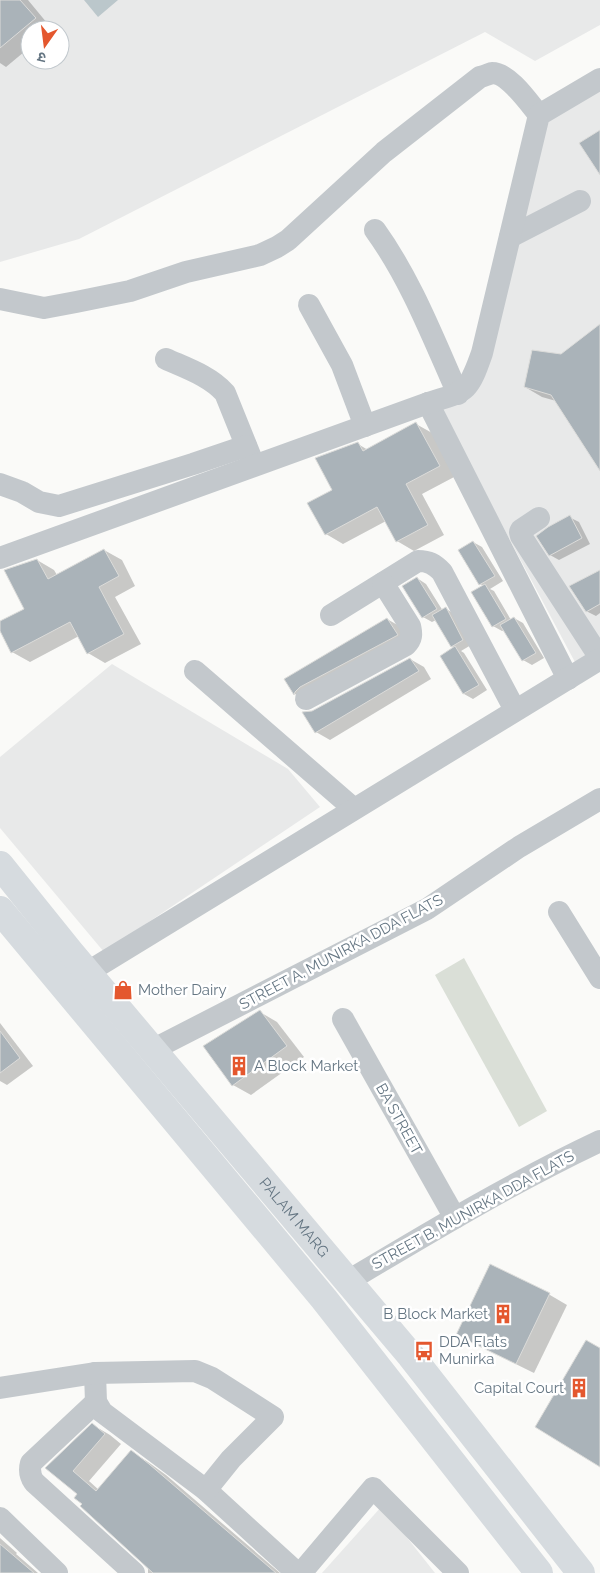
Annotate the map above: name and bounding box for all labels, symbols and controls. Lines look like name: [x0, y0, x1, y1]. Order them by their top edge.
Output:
north arrow: [20, 20, 70, 70]
text: उ: [35, 49, 48, 66]
street label: STREET A, MUNIRKA DDA FLATS: [236, 891, 446, 1013]
shop icon: Mother Dairy: [112, 979, 134, 1001]
place label: Mother Dairy: [138, 981, 227, 999]
building icon: A Block Market: [228, 1055, 250, 1077]
place label: A Block Market: [254, 1057, 358, 1075]
street label: BA STREET: [372, 1080, 426, 1158]
street label: STREET B, MUNIRKA DDA FLATS: [369, 1147, 577, 1273]
street label: PALAM MARG: [255, 1174, 333, 1261]
building icon: B Block Market: [492, 1303, 514, 1325]
place label: B Block Market: [383, 1305, 488, 1323]
place label: DDA Flats Munirka: [439, 1333, 507, 1368]
bus stop icon: DDA Flats Munirka: [413, 1340, 435, 1362]
building icon: Capital Court: [568, 1377, 590, 1399]
place label: Capital Court: [474, 1379, 564, 1397]

